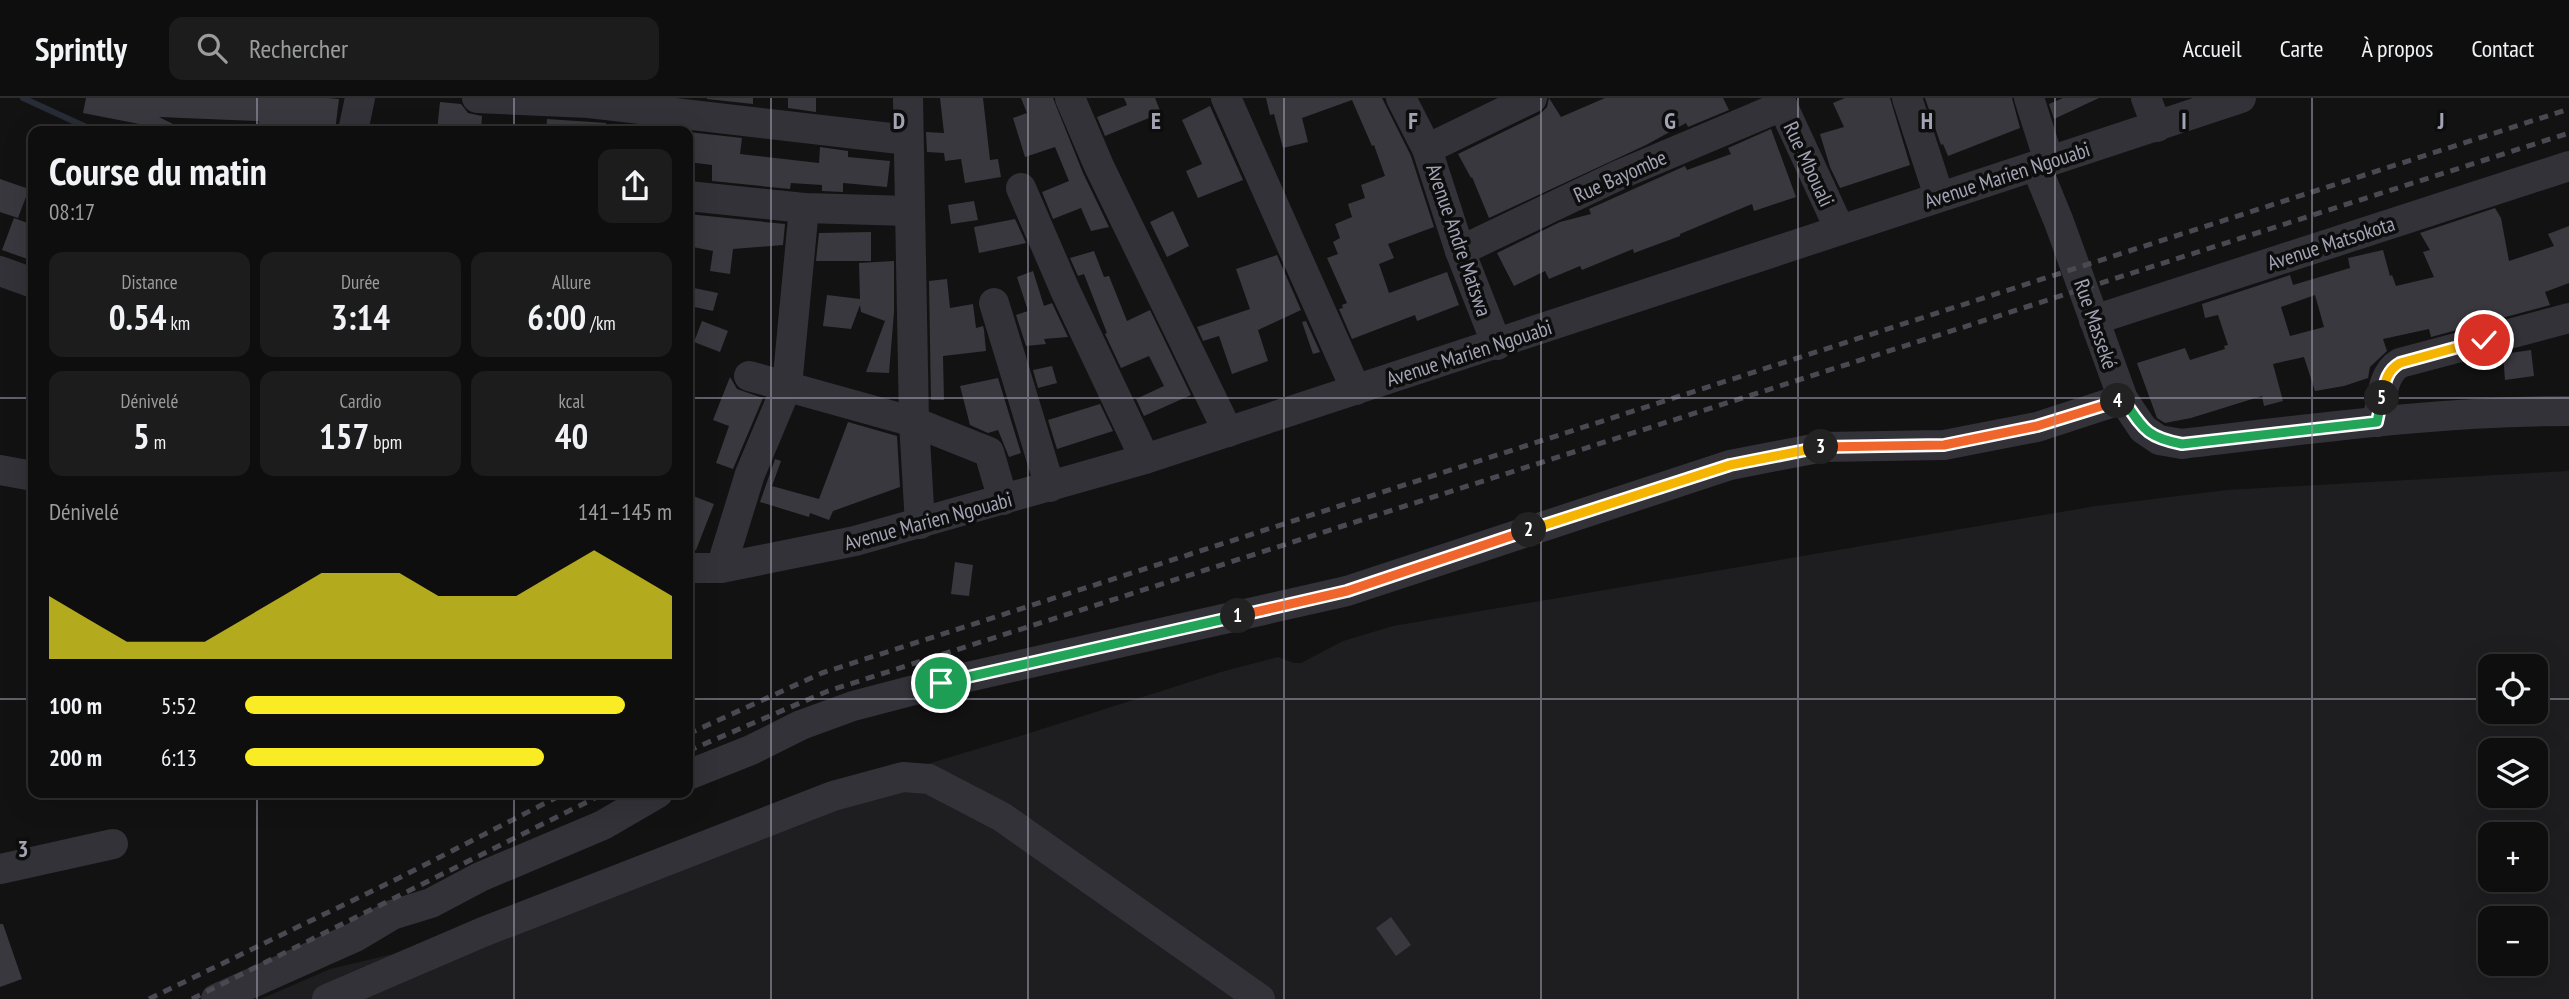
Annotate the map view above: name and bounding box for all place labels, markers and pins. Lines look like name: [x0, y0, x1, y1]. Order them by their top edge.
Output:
pin: [2454, 310, 2514, 370]
pin: 5: [2364, 380, 2400, 416]
pin: 4: [2100, 384, 2136, 418]
pin: 3: [1804, 430, 1839, 464]
pin: 2: [1512, 512, 1546, 548]
pin: 1: [1220, 598, 1256, 634]
pin: [911, 653, 971, 713]

